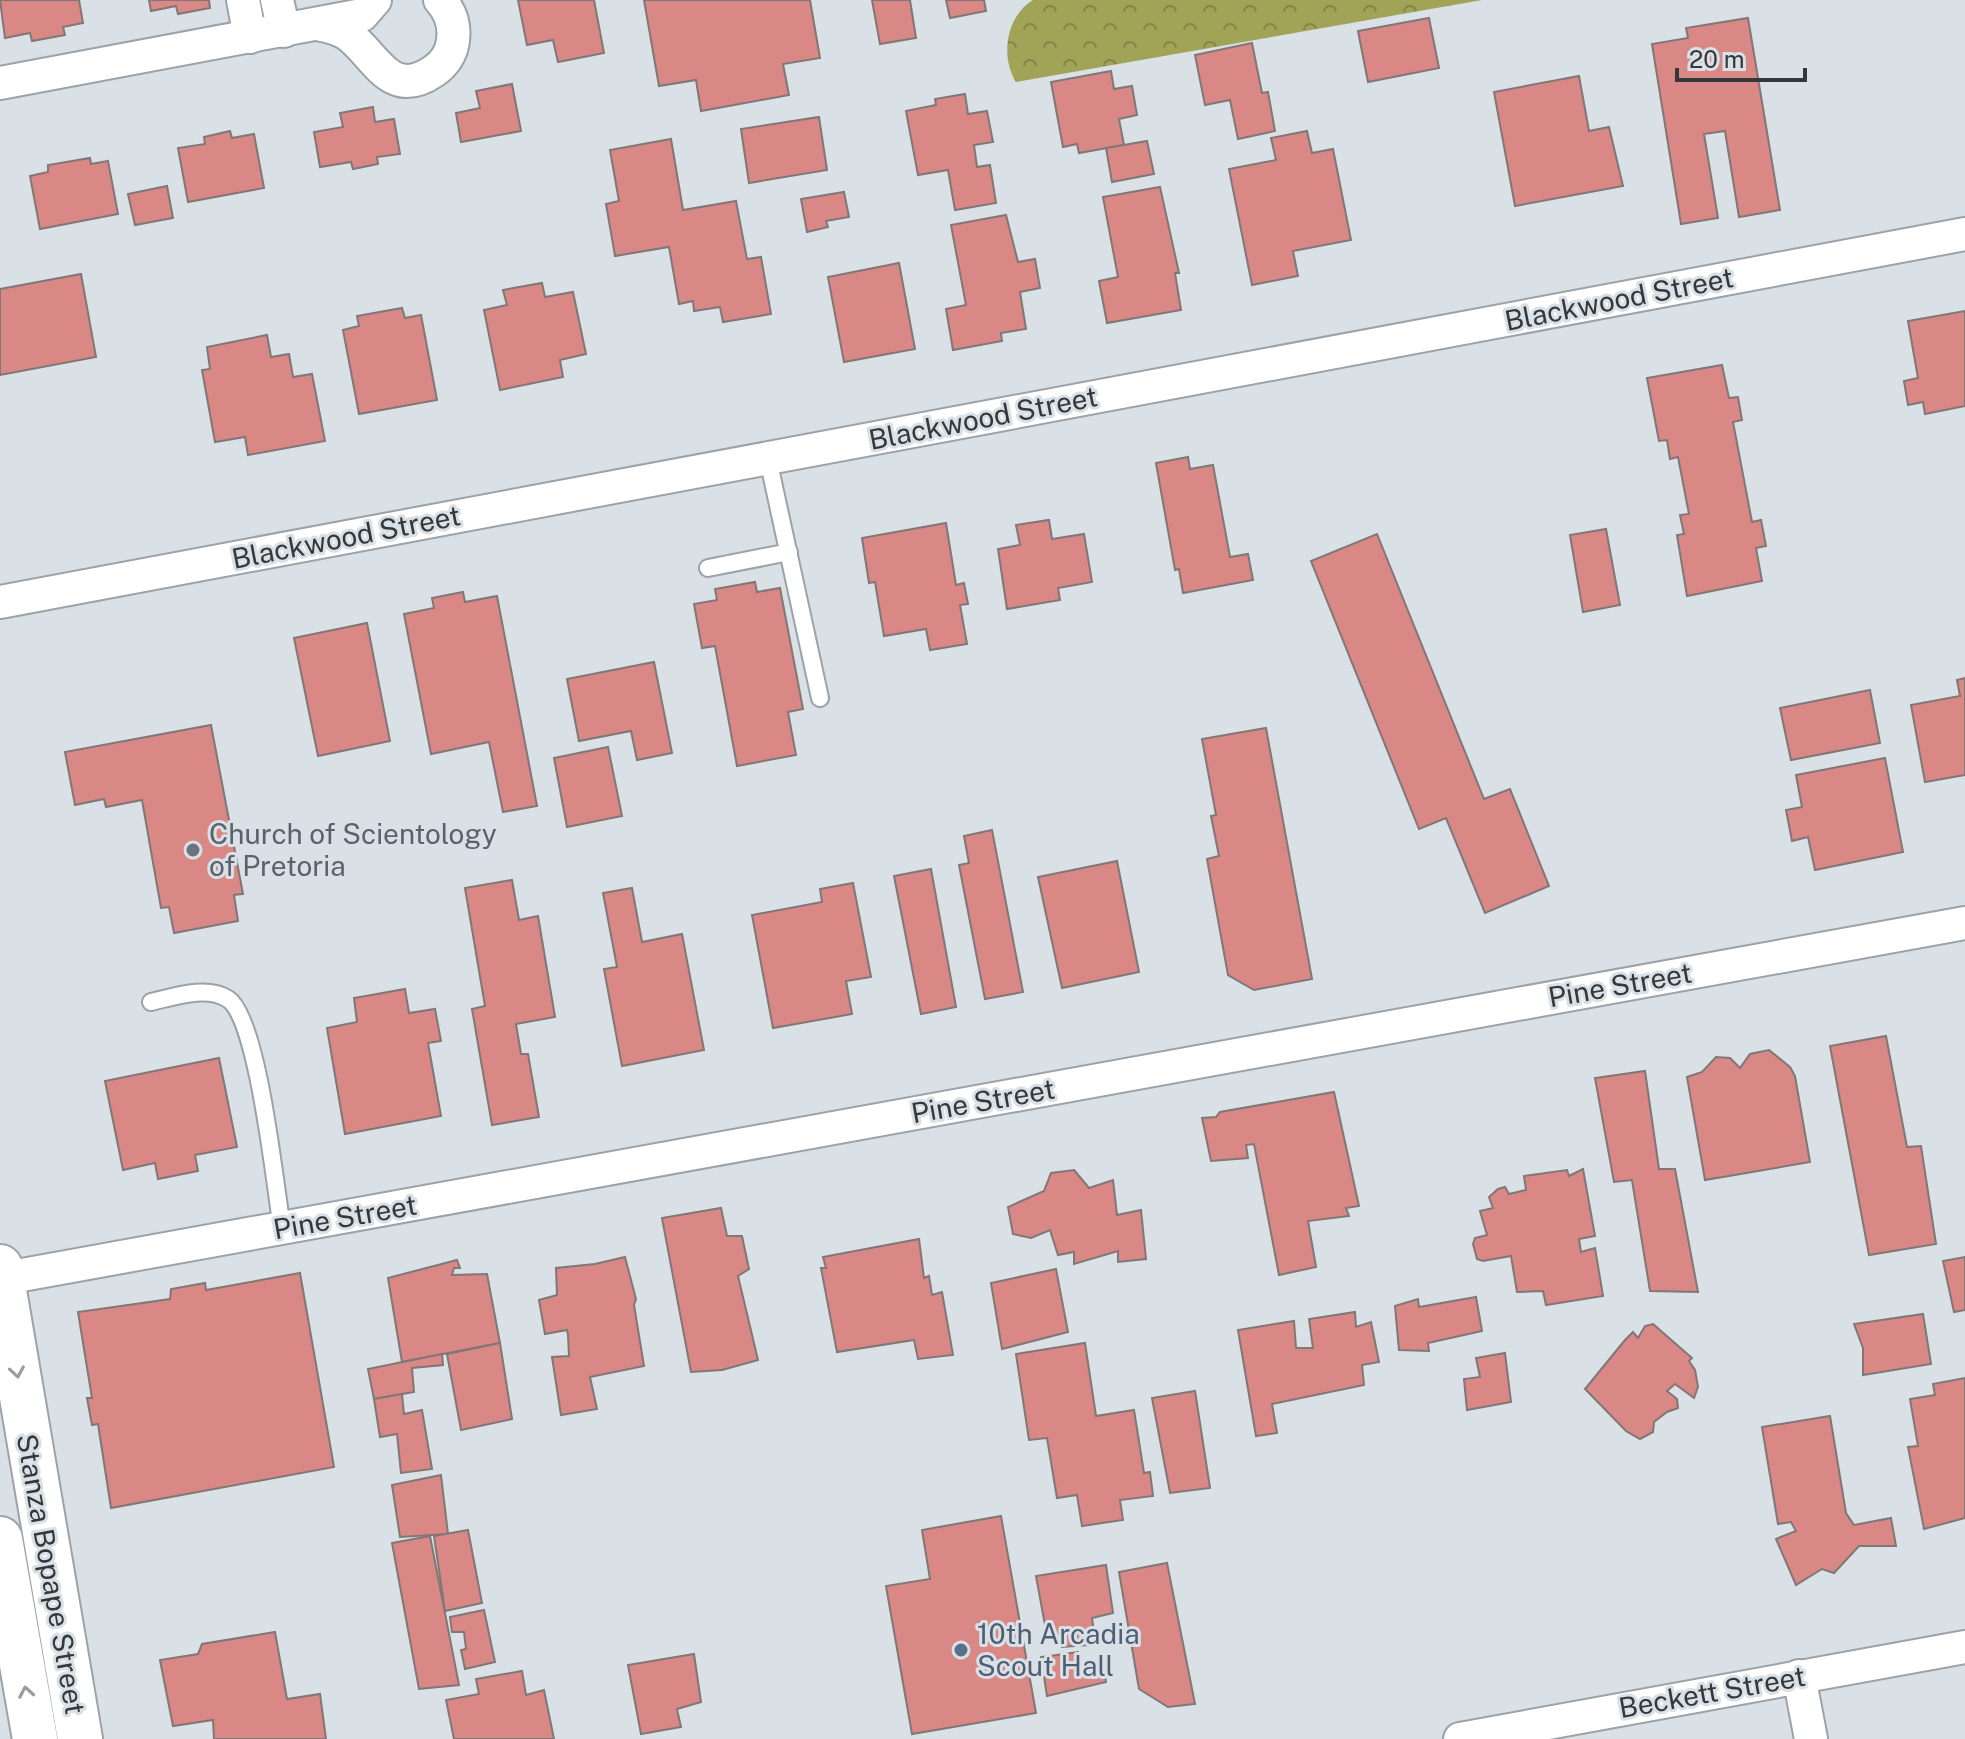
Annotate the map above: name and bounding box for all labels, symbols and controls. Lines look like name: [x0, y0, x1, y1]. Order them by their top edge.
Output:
scale bar: [1677, 32, 1805, 82]
text: 20 m: [1689, 45, 1745, 73]
street label: Blackwood Street: [1502, 260, 1736, 337]
street label: Blackwood Street: [866, 379, 1100, 456]
street label: Blackwood Street: [229, 498, 463, 575]
place label: Church of Scientology of Pretoria: [209, 817, 497, 882]
marker: Church of Scientology of Pretoria: [184, 841, 202, 859]
street label: Pine Street: [1545, 956, 1694, 1013]
street label: Pine Street: [908, 1072, 1057, 1129]
street label: Pine Street: [270, 1188, 419, 1245]
one-way arrow: [8, 1365, 25, 1379]
street label: Stanza Bopape Street: [11, 1431, 92, 1717]
place label: 10th Arcadia Scout Hall: [977, 1617, 1140, 1682]
marker: 10th Arcadia Scout Hall: [952, 1641, 970, 1659]
street label: Beckett Street: [1616, 1659, 1808, 1724]
one-way arrow: [19, 1685, 36, 1699]

